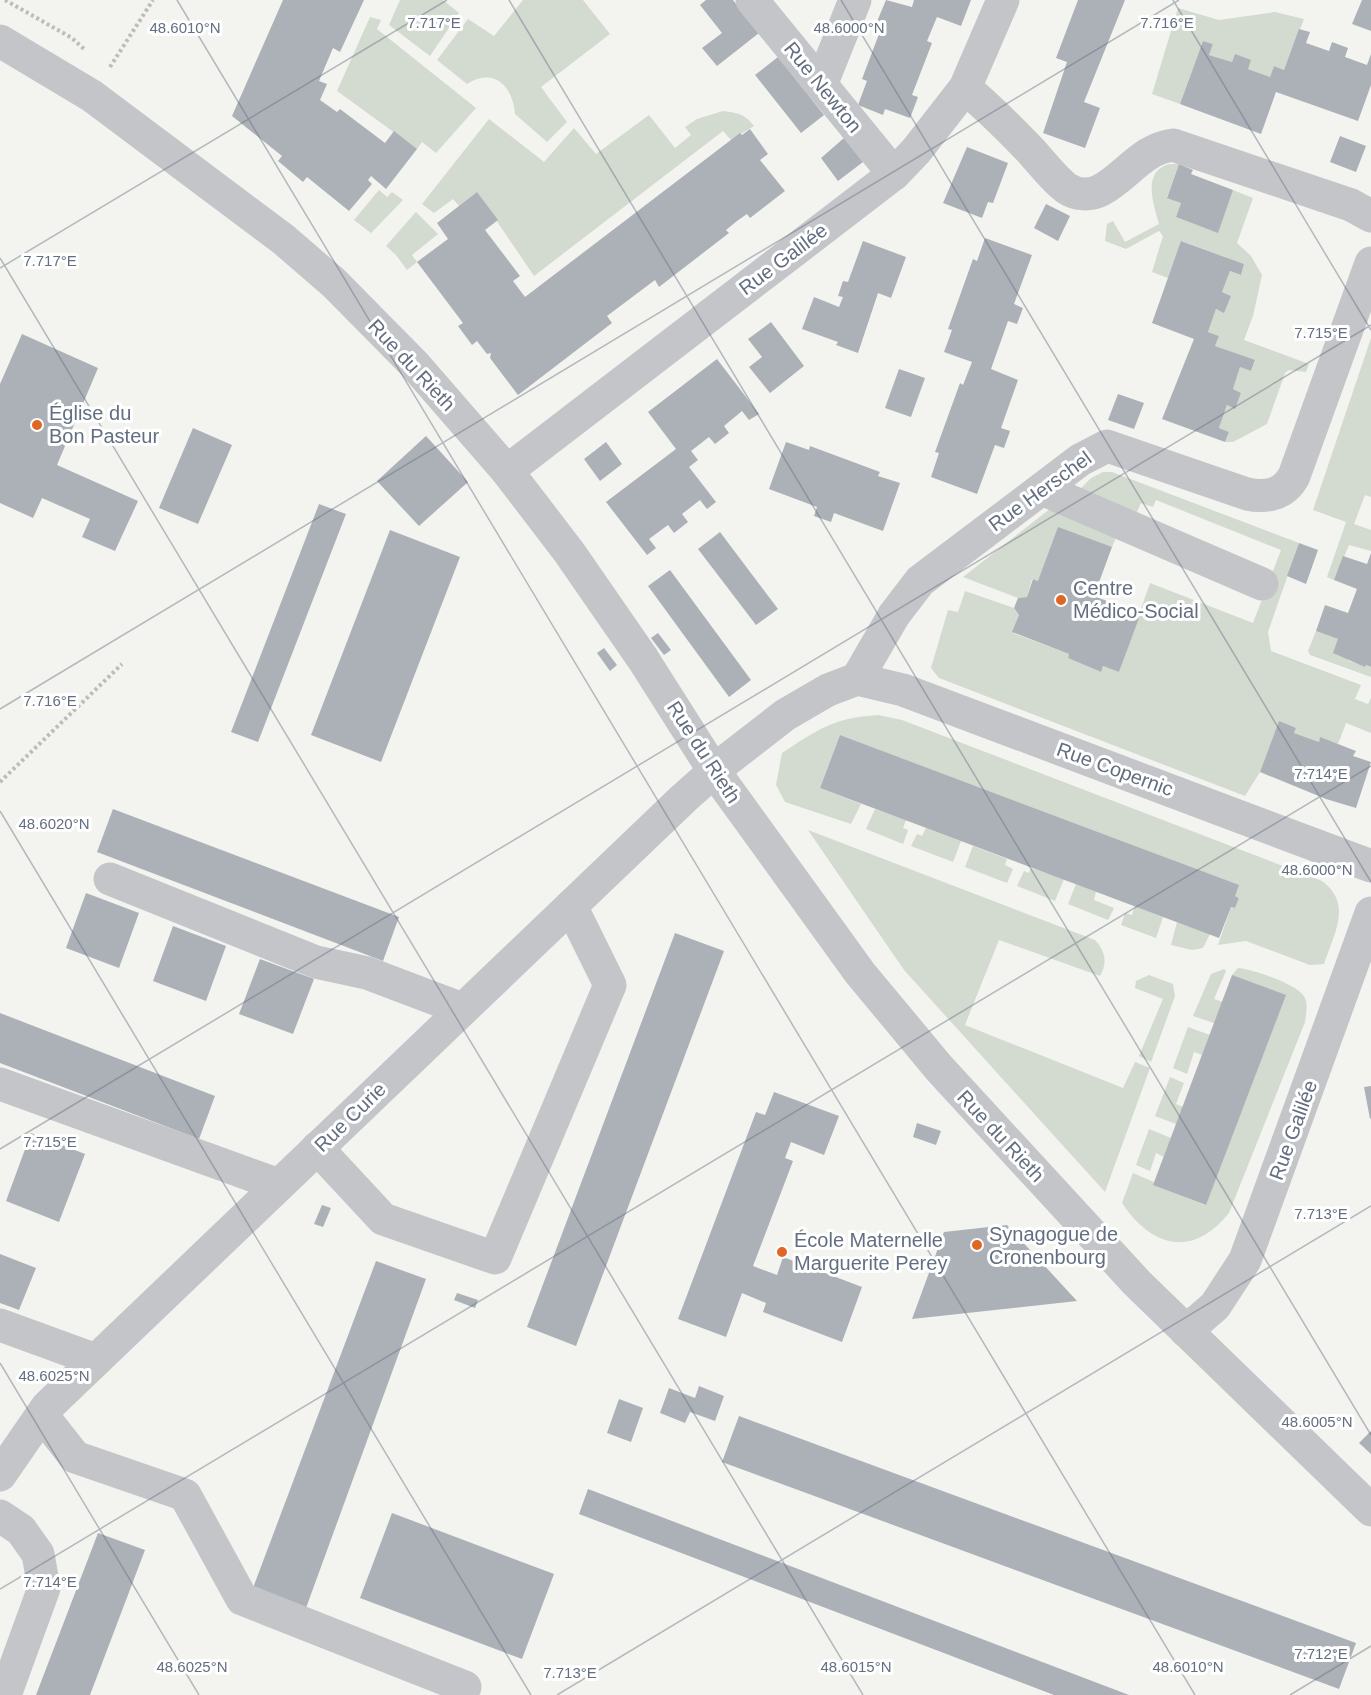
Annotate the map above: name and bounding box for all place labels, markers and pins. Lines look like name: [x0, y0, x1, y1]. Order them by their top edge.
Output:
place label: Église du Bon Pasteur: [49, 402, 159, 447]
marker: Église du Bon Pasteur: [30, 418, 44, 432]
place label: Centre Médico-Social: [1073, 577, 1199, 622]
marker: Centre Médico-Social: [1054, 593, 1068, 607]
place label: Synagogue de Cronenbourg: [989, 1223, 1118, 1268]
place label: École Maternelle Marguerite Perey: [794, 1229, 947, 1274]
marker: Synagogue de Cronenbourg: [970, 1238, 984, 1252]
marker: École Maternelle Marguerite Perey: [775, 1245, 789, 1259]

